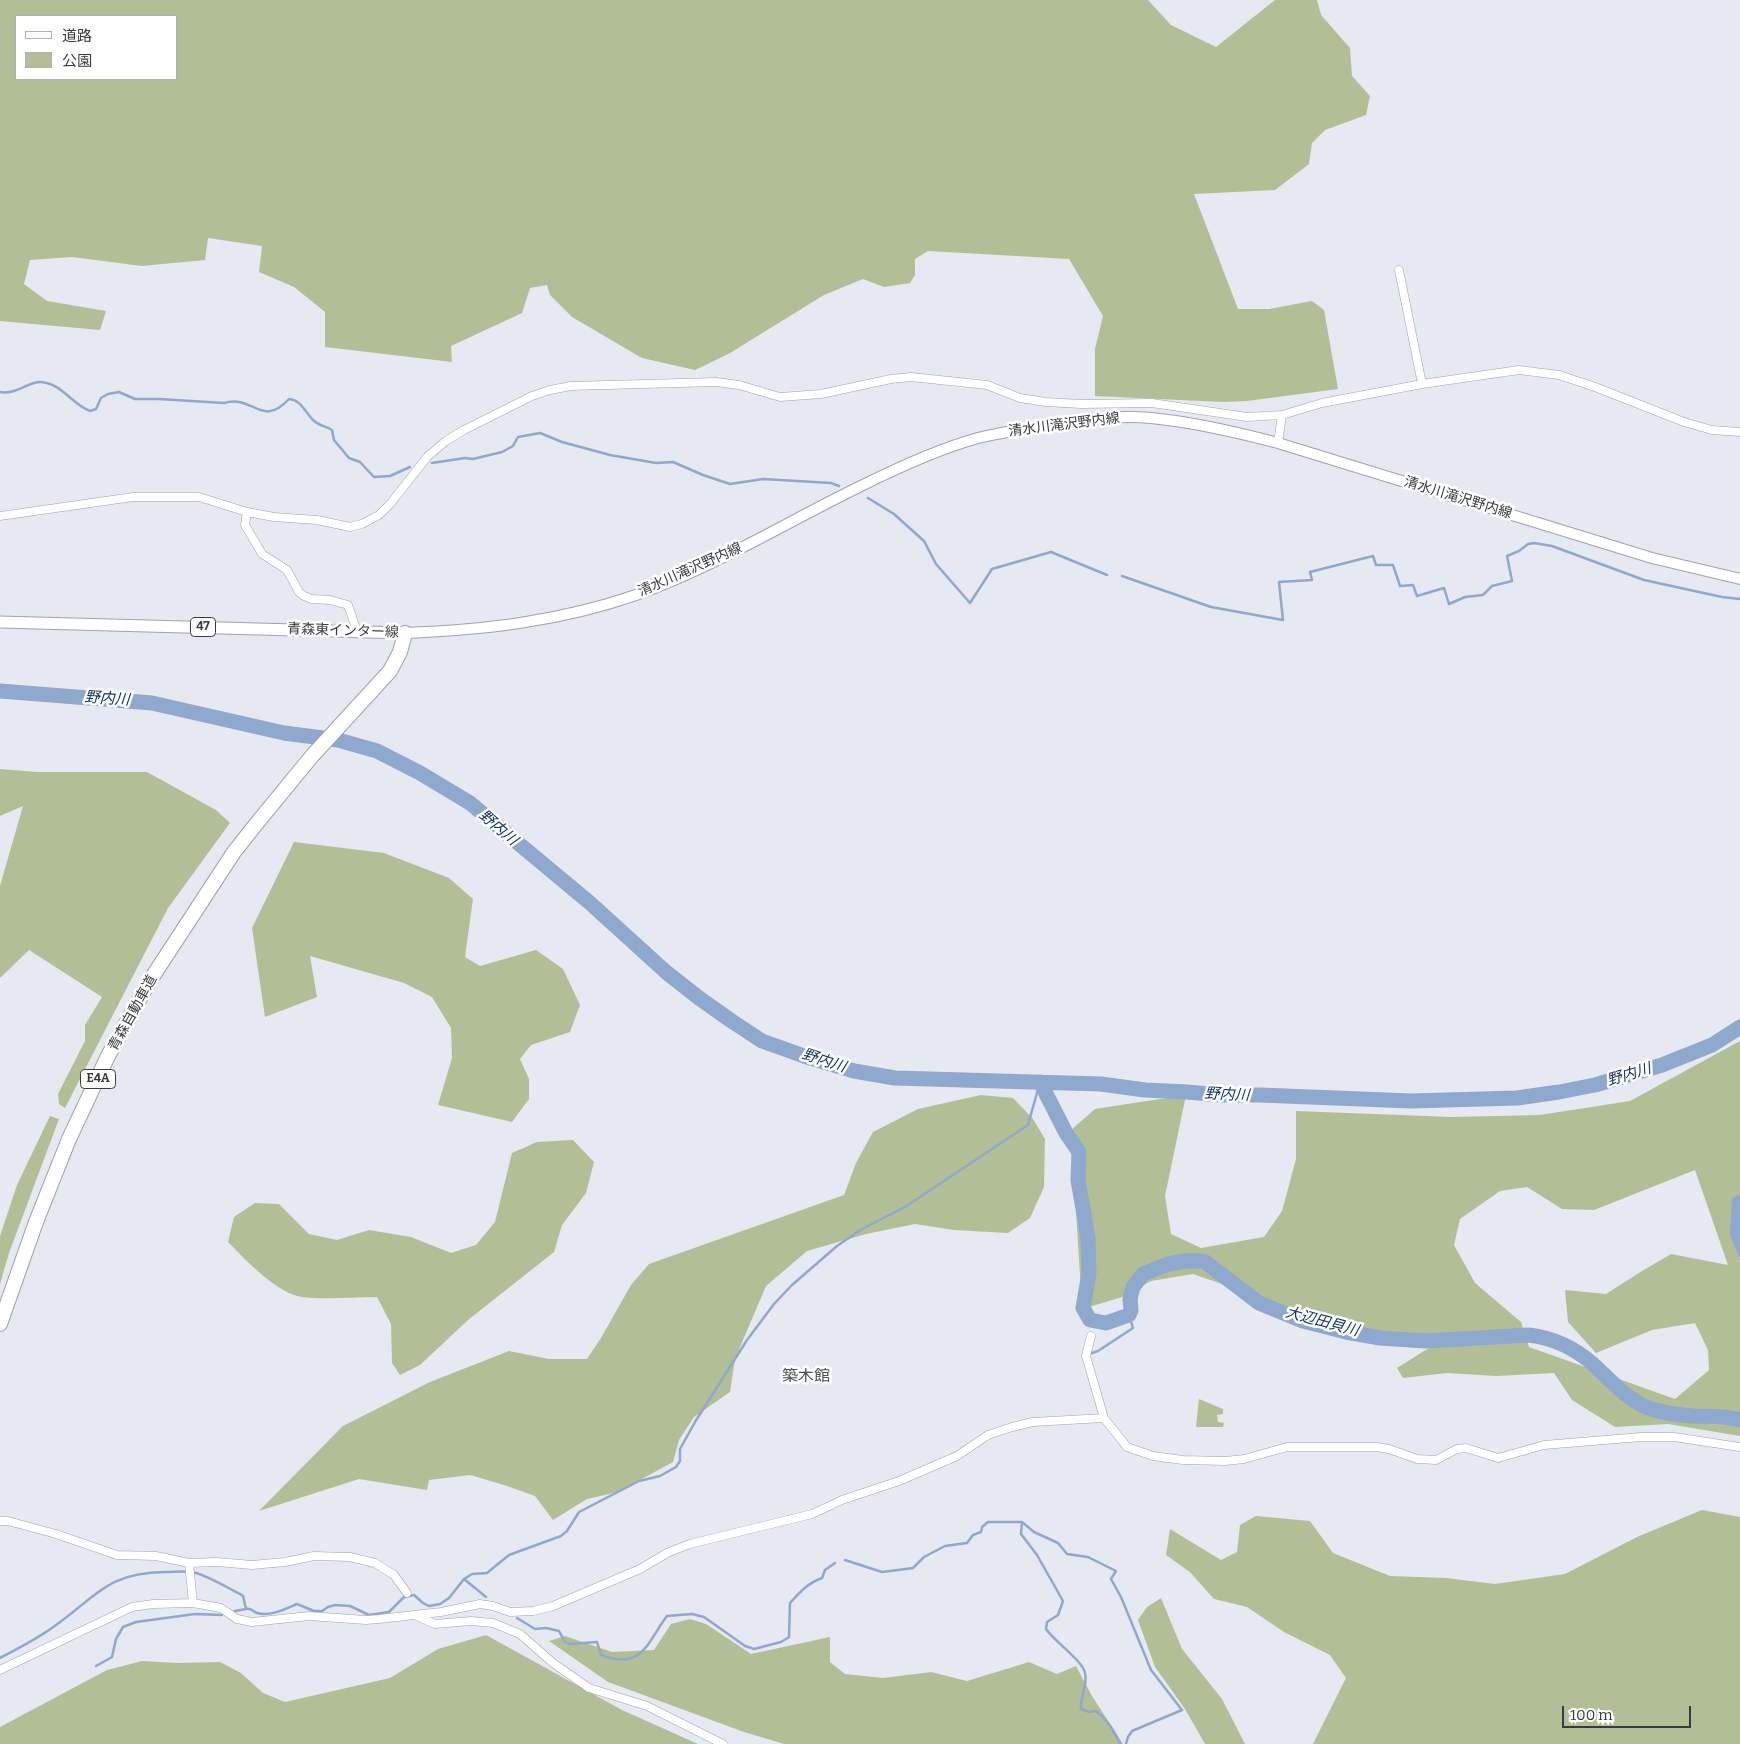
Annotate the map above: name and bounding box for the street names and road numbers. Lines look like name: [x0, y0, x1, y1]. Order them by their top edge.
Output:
street label: 清水川滝沢野内線: [1007, 410, 1121, 440]
street label: 清水川滝沢野内線: [1402, 474, 1514, 522]
street label: 清水川滝沢野内線: [635, 540, 745, 600]
road number: 47: [190, 618, 216, 636]
street label: 青森東インター線: [287, 621, 399, 641]
street label: 青森自動車道: [105, 972, 161, 1054]
road number: E4A: [80, 1070, 116, 1088]

